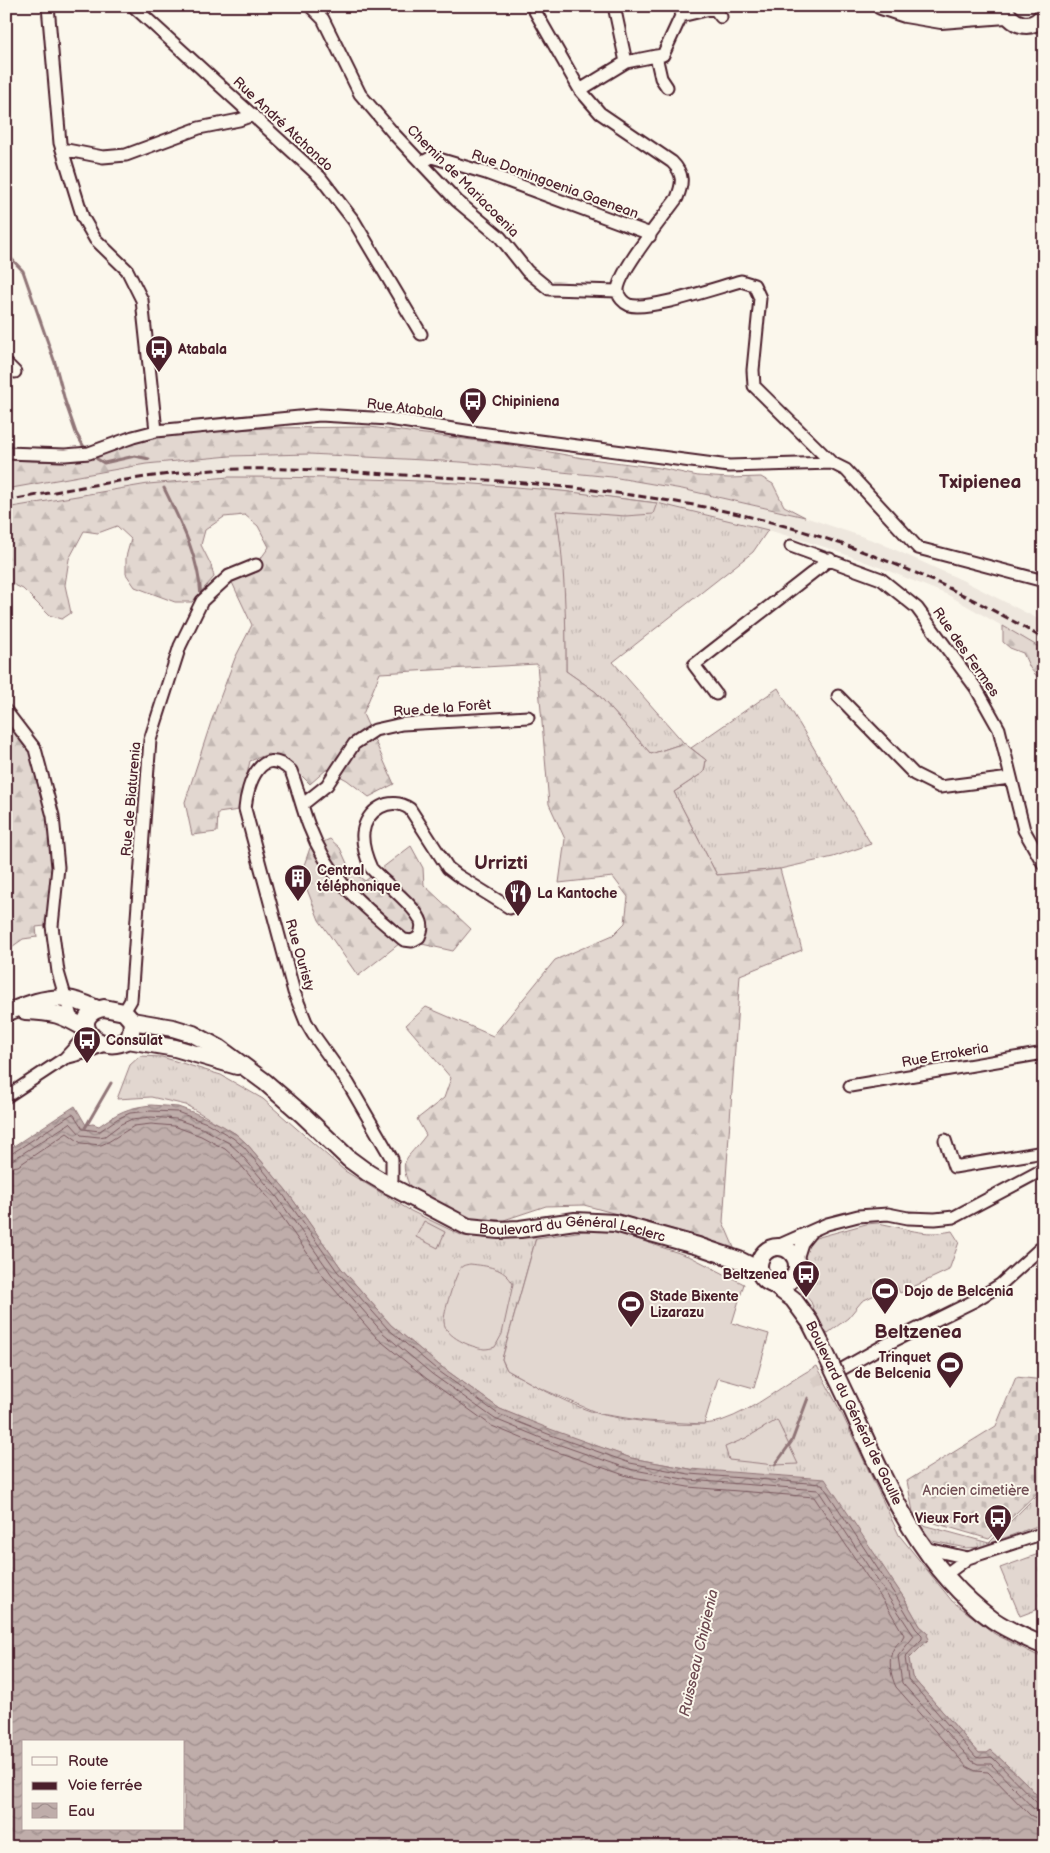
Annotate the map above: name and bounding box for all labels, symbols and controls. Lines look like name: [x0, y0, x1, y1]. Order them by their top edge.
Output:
street label: Rue André Atchondo: [229, 73, 337, 175]
street label: Chemin de Mariacoenia: [403, 121, 523, 241]
street label: Rue Domingoenia Gaenean: [469, 146, 641, 222]
bus stop icon: Atabala: [144, 334, 174, 373]
place label: Atabala: [177, 341, 227, 358]
bus stop icon: Chipiniena: [458, 386, 488, 425]
place label: Chipiniena: [492, 393, 560, 410]
street label: Rue Atabala: [366, 395, 444, 421]
district label: Txipienea: [939, 471, 1021, 494]
street label: Rue des Fermes: [929, 604, 1003, 700]
street label: Rue de la Forêt: [393, 696, 492, 720]
street label: Rue de Biaturenia: [118, 741, 144, 857]
district label: Urrizti: [474, 852, 528, 875]
place label: Central téléphonique: [316, 862, 400, 895]
building icon: Central téléphonique: [283, 863, 313, 902]
restaurant icon: La Kantoche: [503, 878, 533, 917]
place label: La Kantoche: [537, 885, 617, 902]
street label: Rue Ouristy: [282, 917, 319, 994]
bus stop icon: Consulat: [72, 1025, 102, 1064]
place label: Consulat: [106, 1032, 163, 1049]
street label: Rue Errokeria: [900, 1039, 990, 1071]
street label: Boulevard du Général Leclerc: [478, 1212, 668, 1245]
bus stop icon: Beltzenea: [791, 1259, 821, 1298]
place label: Beltzenea: [722, 1266, 787, 1283]
sports icon: Dojo de Belcenia: [870, 1276, 900, 1315]
place label: Dojo de Belcenia: [904, 1283, 1013, 1300]
place label: Stade Bixente Lizarazu: [650, 1288, 739, 1321]
sports icon: Stade Bixente Lizarazu: [616, 1289, 646, 1328]
street label: Boulevard du Général de Gaulle: [802, 1318, 906, 1508]
district label: Beltzenea: [874, 1321, 962, 1344]
place label: Trinquet de Belcenia: [855, 1349, 931, 1382]
sports icon: Trinquet de Belcenia: [935, 1350, 965, 1389]
park label: Ancien cimetière: [923, 1482, 1029, 1499]
bus stop icon: Vieux Fort: [983, 1503, 1013, 1542]
place label: Vieux Fort: [915, 1510, 979, 1527]
water label: Ruisseau Chipienia: [675, 1588, 723, 1718]
legend: [22, 1740, 185, 1830]
text: Route: [68, 1752, 109, 1771]
text: Voie ferrée: [68, 1776, 143, 1795]
text: Eau: [68, 1802, 95, 1821]

